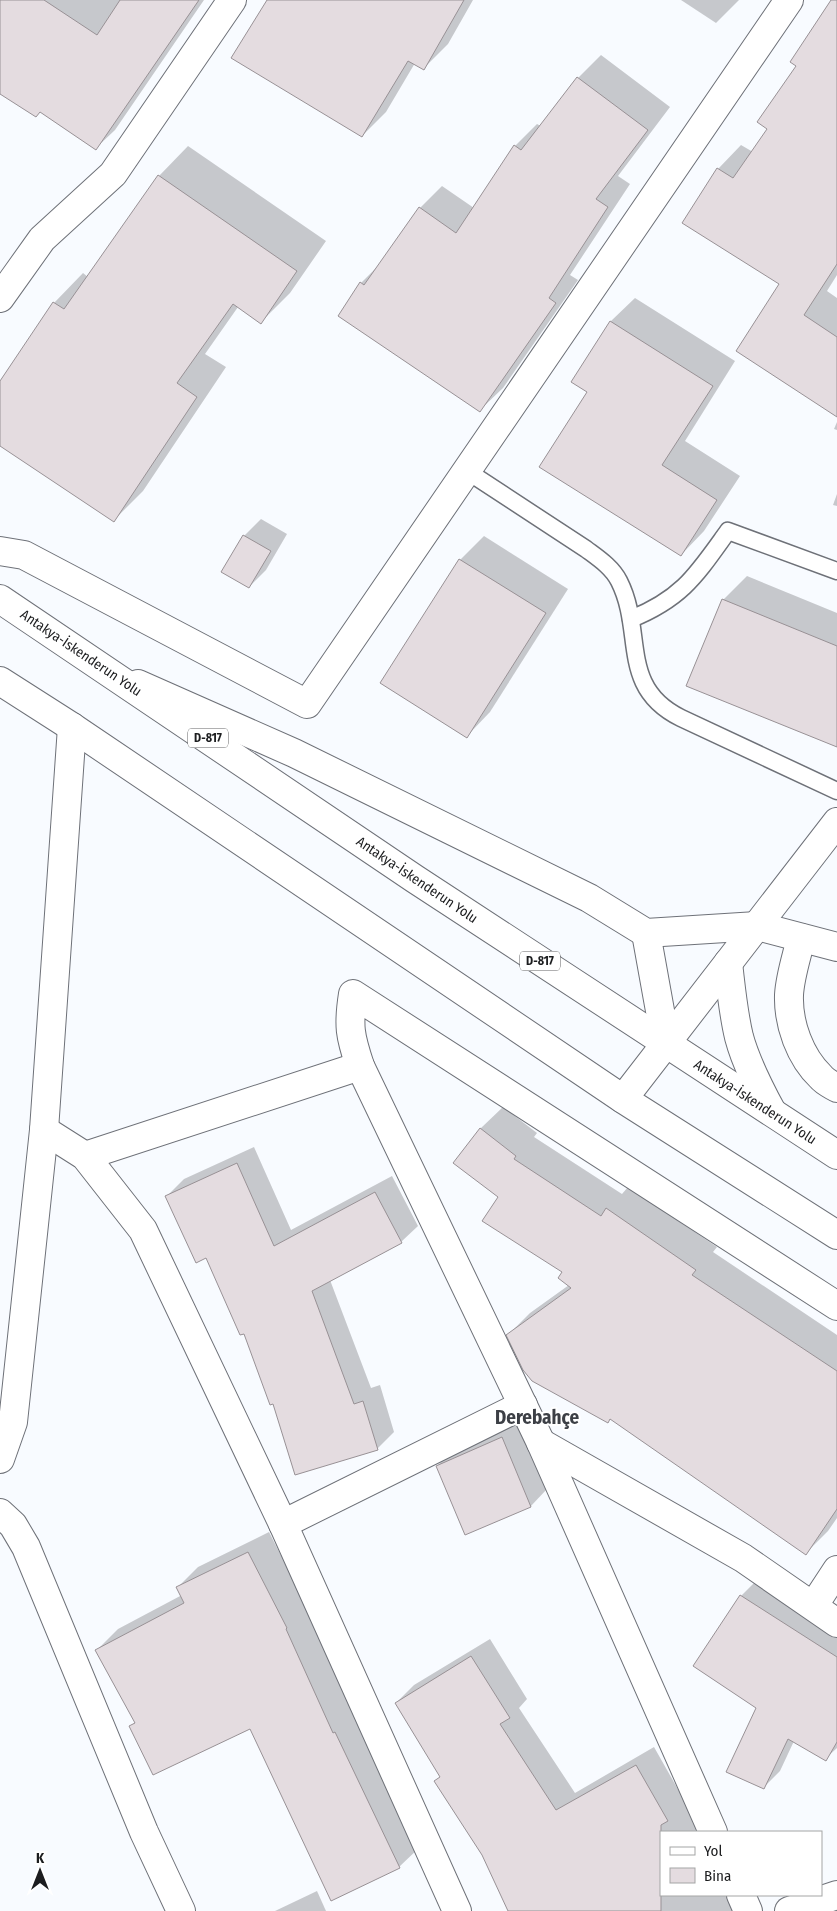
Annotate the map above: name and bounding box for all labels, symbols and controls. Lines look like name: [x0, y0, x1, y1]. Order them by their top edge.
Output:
street label: Antakya-İskenderun Yolu: [17, 606, 145, 700]
road number: D-817: [188, 728, 228, 748]
street label: Antakya-İskenderun Yolu: [353, 833, 481, 927]
road number: D-817: [520, 951, 560, 970]
street label: Antakya-İskenderun Yolu: [691, 1056, 819, 1148]
district label: Derebahçe: [495, 1406, 579, 1429]
legend: [660, 1831, 822, 1896]
text: Yol: [704, 1842, 722, 1860]
north arrow: [15, 1846, 65, 1896]
text: K: [36, 1850, 45, 1867]
text: Bina: [704, 1867, 731, 1885]

